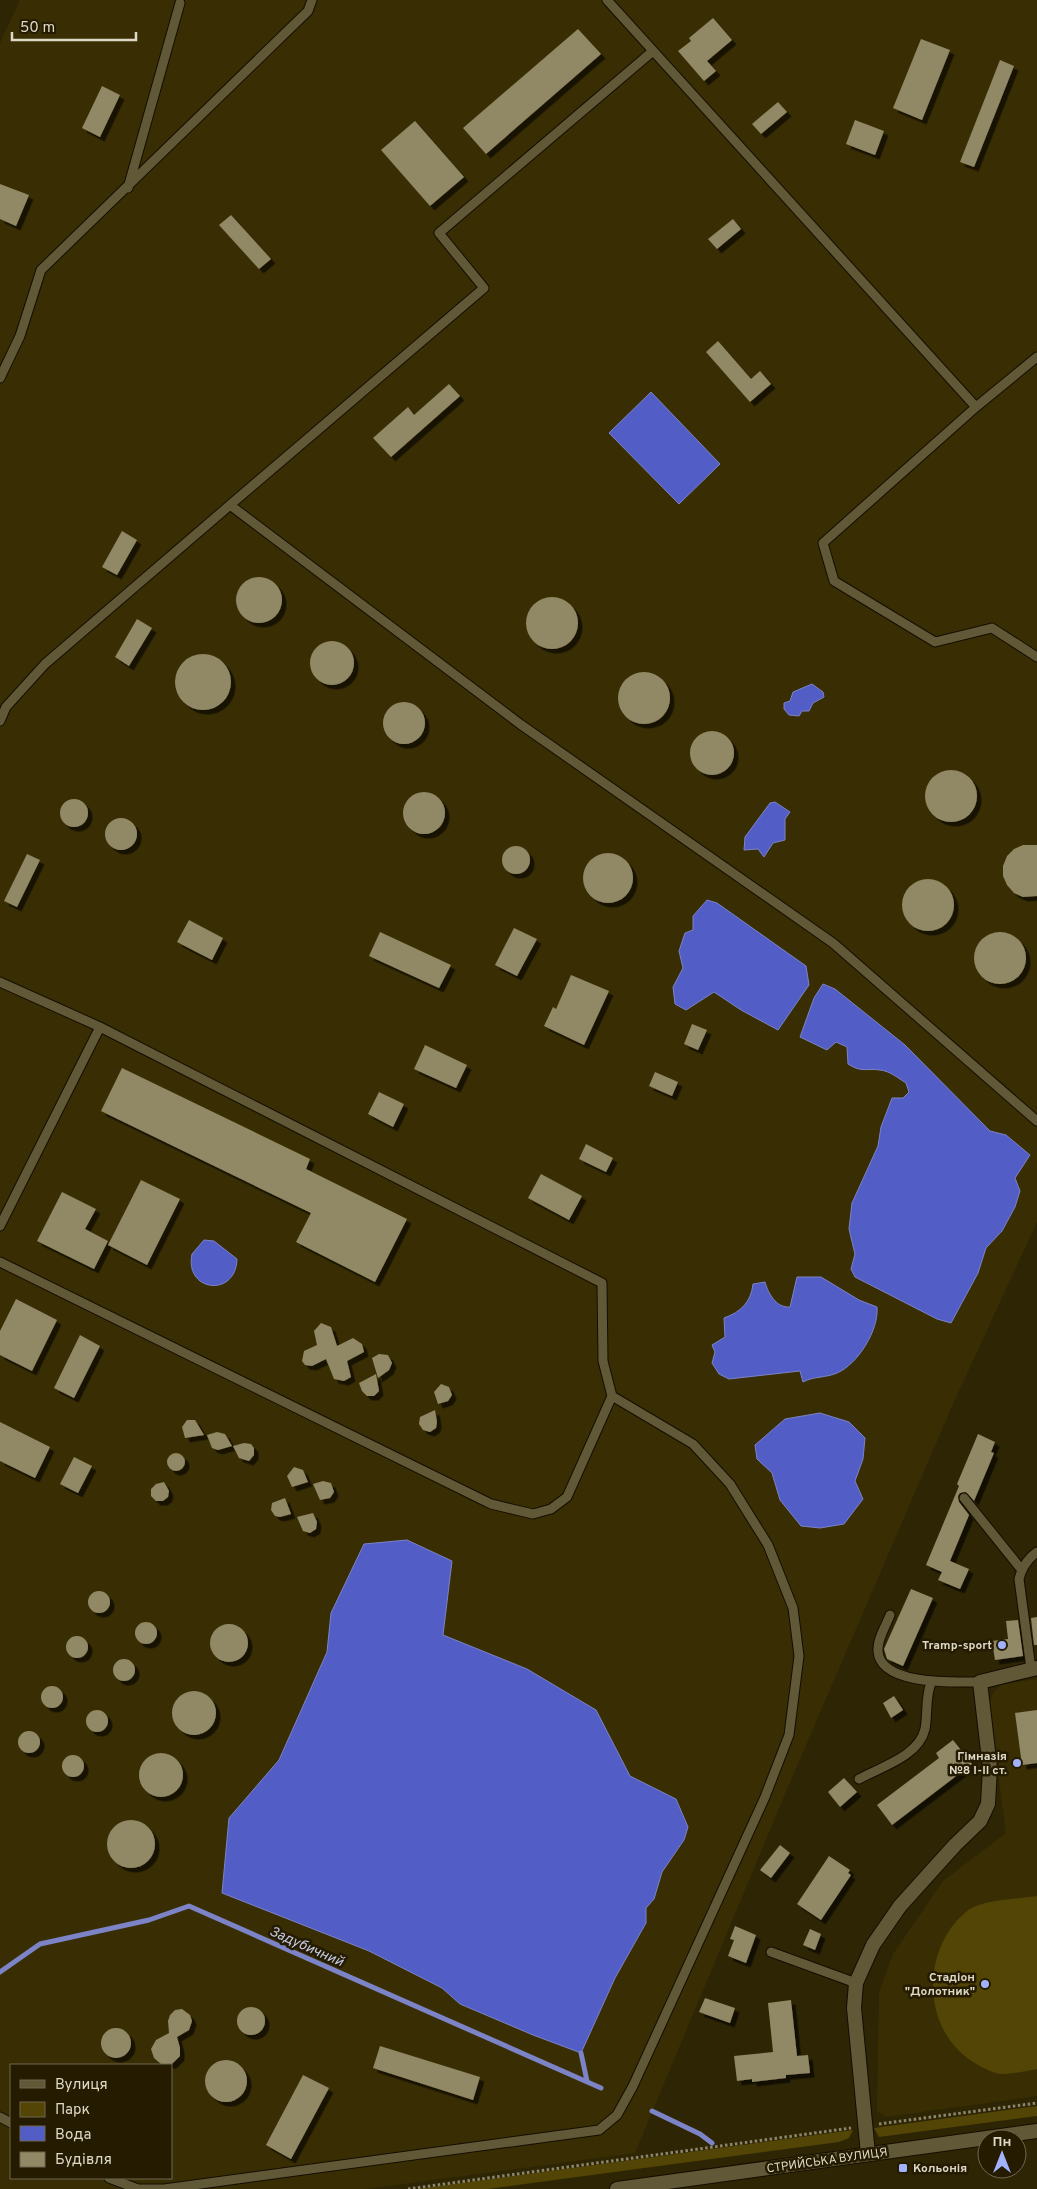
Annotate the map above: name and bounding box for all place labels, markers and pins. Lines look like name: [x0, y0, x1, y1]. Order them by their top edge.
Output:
place label: Tramp-sport: [922, 1638, 992, 1654]
marker: Tramp-sport: [996, 1639, 1008, 1651]
place label: Гімназія №8 I-II ст.: [949, 1749, 1007, 1779]
marker: Гімназія №8 I-II ст.: [1011, 1757, 1023, 1769]
place label: Стадіон "Долотник": [905, 1970, 975, 2000]
marker: Стадіон "Долотник": [979, 1978, 991, 1990]
place label: Кольонія: [913, 2161, 967, 2177]
marker: Кольонія: [897, 2162, 909, 2174]

